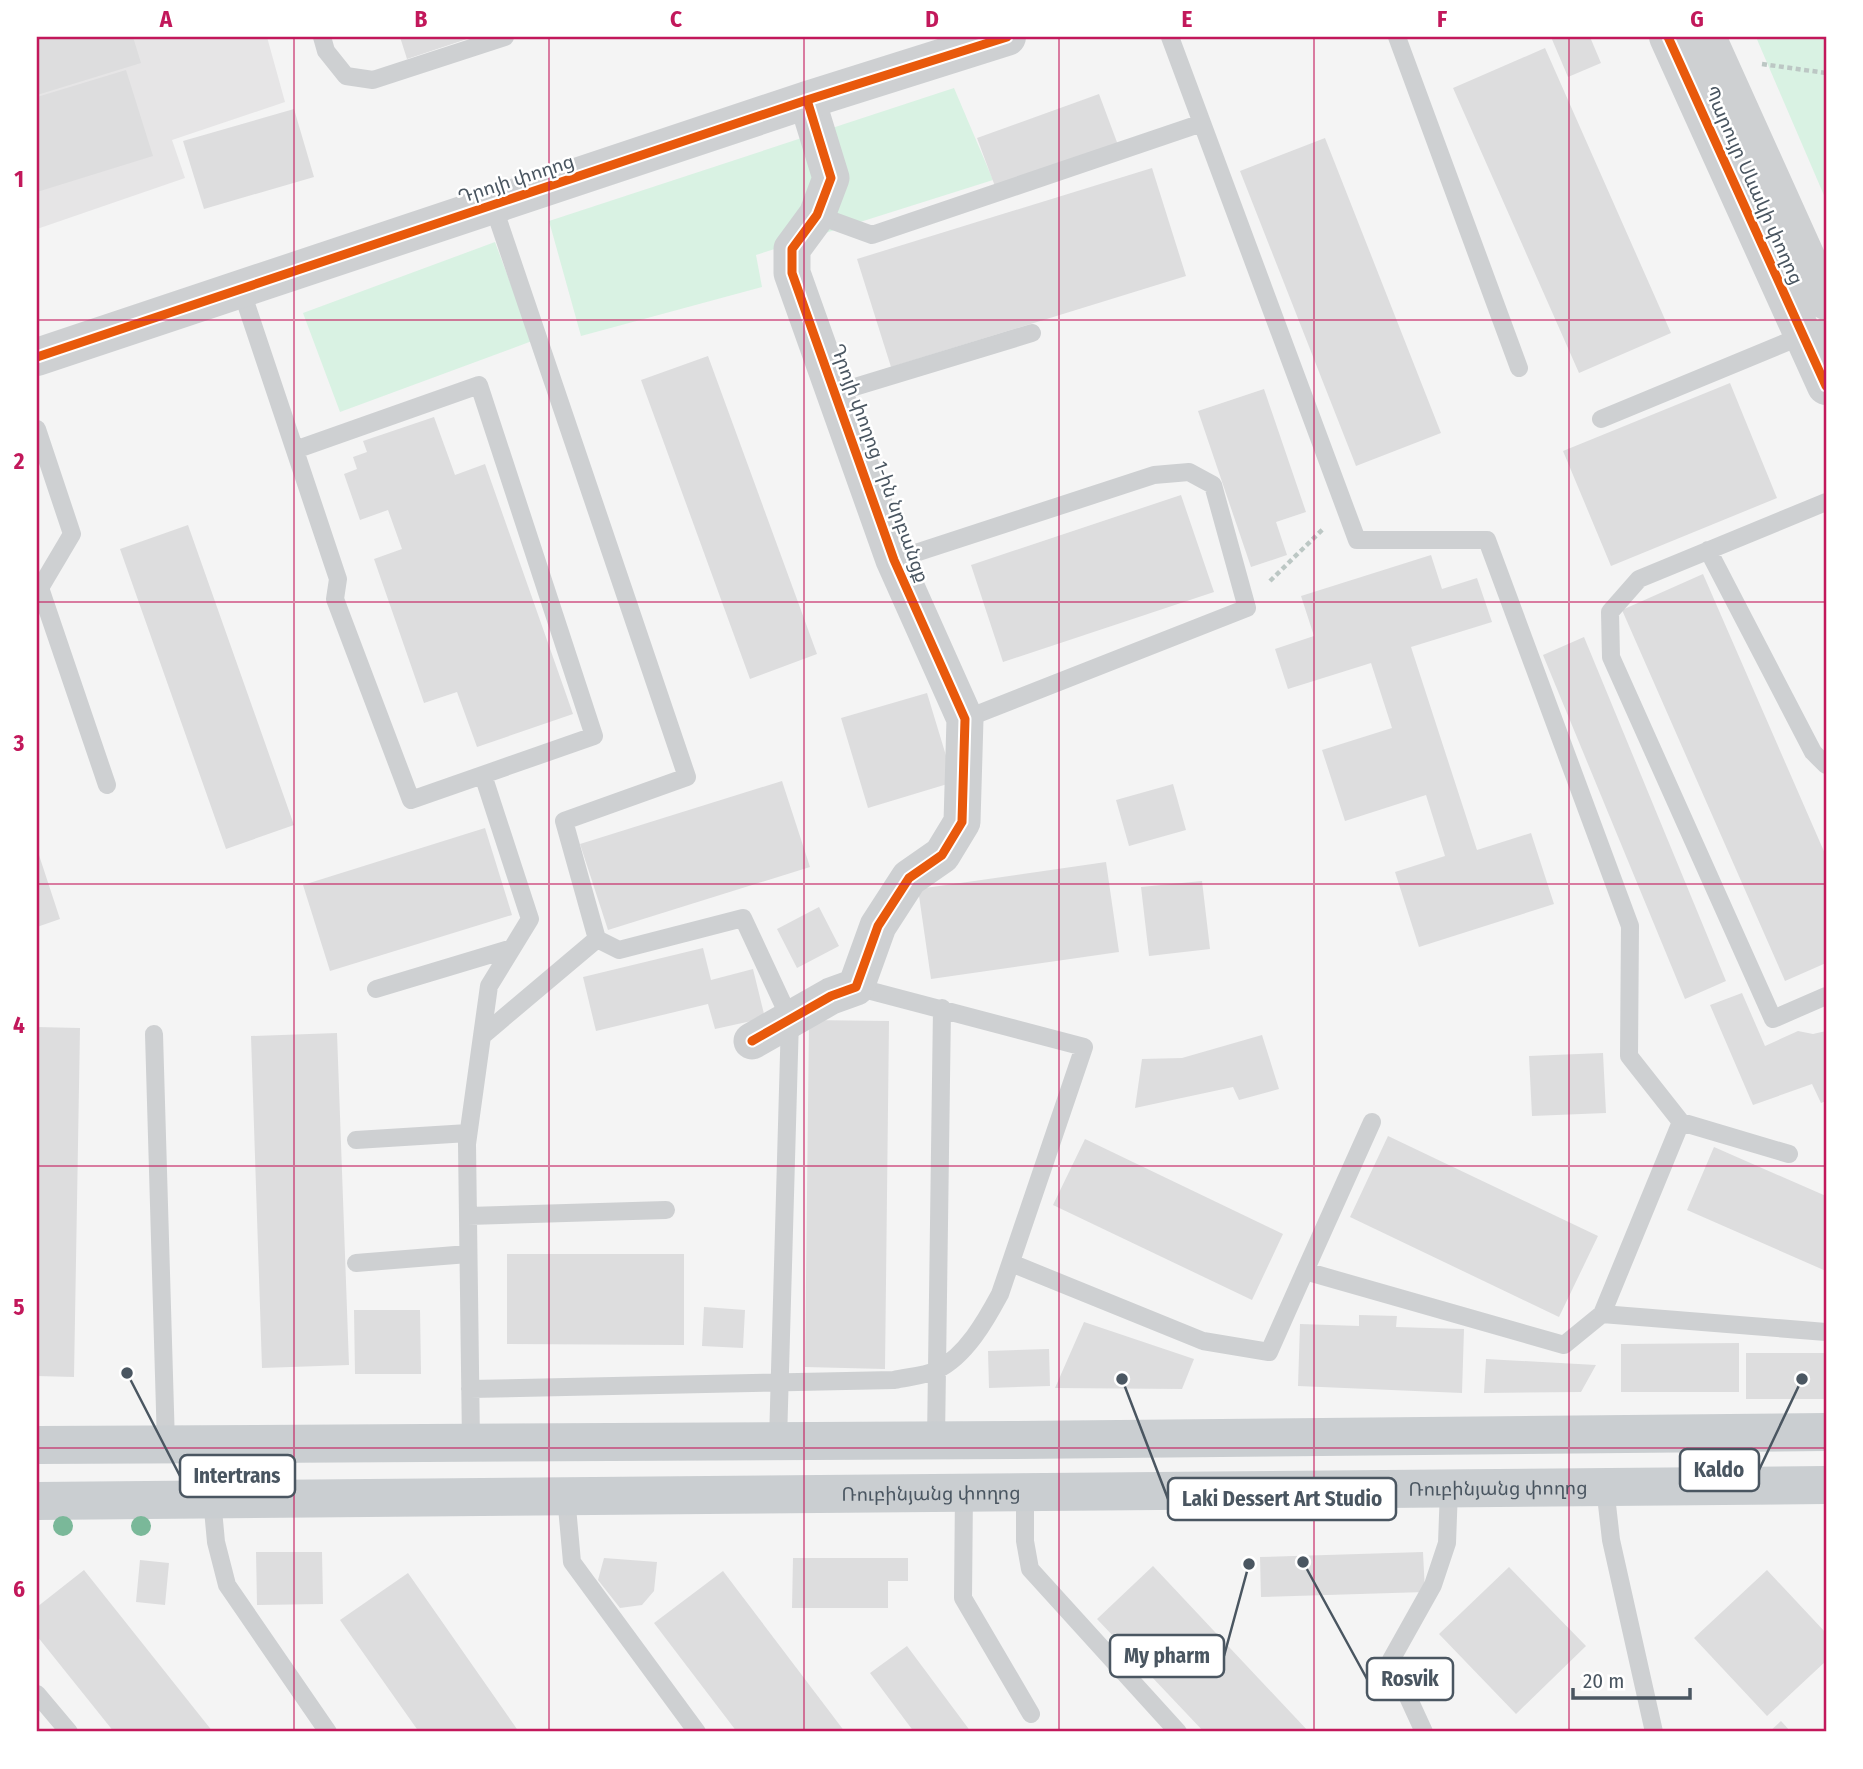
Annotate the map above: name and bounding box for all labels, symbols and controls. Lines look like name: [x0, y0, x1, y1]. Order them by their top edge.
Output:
text: A: [159, 5, 173, 33]
text: B: [415, 5, 428, 33]
text: C: [670, 5, 682, 33]
text: D: [925, 5, 939, 33]
text: E: [1182, 5, 1193, 33]
text: F: [1437, 5, 1447, 33]
text: G: [1690, 5, 1704, 33]
street label: Պարույր Սևակի փողոց: [1700, 82, 1808, 288]
street label: Դրոյի փողոց: [455, 149, 577, 209]
text: 1: [14, 165, 24, 193]
street label: Դրոյի փողոց 1-ին նրբանցք: [826, 340, 934, 586]
text: 2: [13, 447, 25, 475]
text: 3: [13, 729, 25, 757]
text: 4: [13, 1011, 25, 1039]
text: 5: [13, 1293, 25, 1321]
callout: Kaldo: [1680, 1449, 1759, 1491]
callout: Intertrans: [180, 1455, 295, 1497]
text: Kaldo: [1694, 1457, 1744, 1483]
text: Intertrans: [193, 1463, 281, 1489]
street label: Ռուբինյանց փողոց: [1408, 1476, 1588, 1500]
callout: Laki Dessert Art Studio: [1168, 1478, 1396, 1520]
street label: Ռուբինյանց փողոց: [841, 1481, 1021, 1505]
text: Laki Dessert Art Studio: [1182, 1486, 1382, 1512]
text: 6: [13, 1575, 25, 1603]
callout: My pharm: [1110, 1635, 1224, 1677]
text: My pharm: [1124, 1643, 1210, 1669]
scale bar: [1573, 1657, 1690, 1701]
callout: Rosvik: [1367, 1658, 1453, 1700]
text: Rosvik: [1381, 1666, 1439, 1692]
text: 20 m: [1583, 1668, 1624, 1694]

